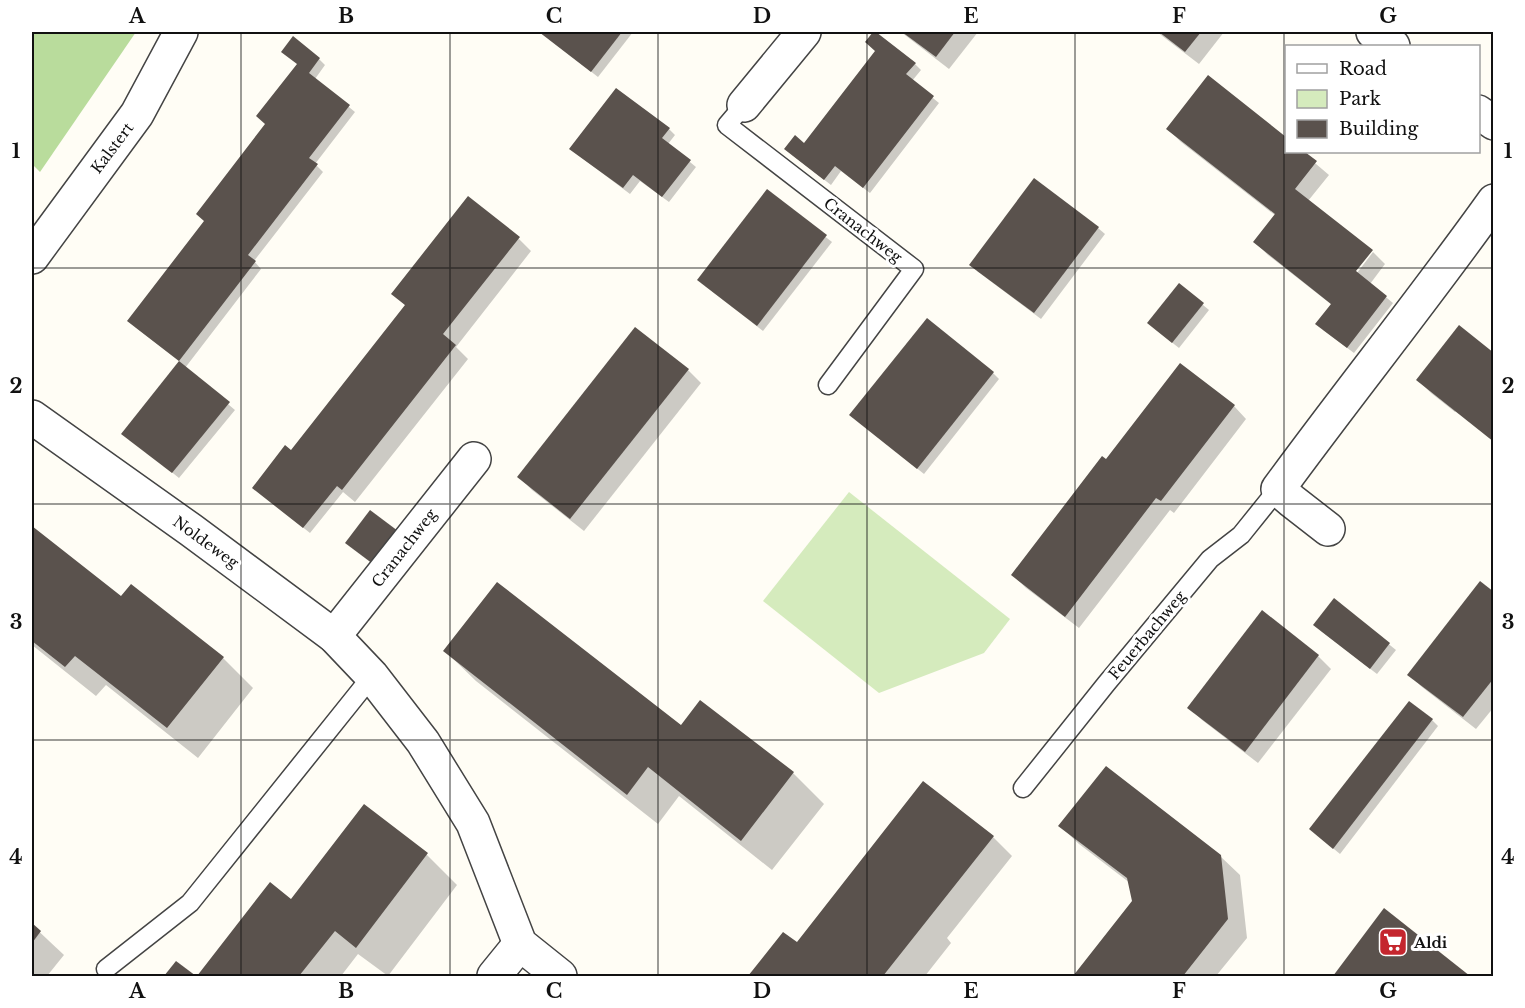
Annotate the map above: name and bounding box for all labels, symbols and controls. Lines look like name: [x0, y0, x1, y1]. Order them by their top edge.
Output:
text: A: [128, 4, 146, 28]
text: B: [338, 4, 354, 28]
text: C: [546, 4, 562, 28]
text: D: [753, 4, 771, 28]
text: E: [963, 4, 979, 28]
text: F: [1172, 4, 1186, 28]
text: G: [1379, 4, 1397, 28]
legend: [1285, 45, 1480, 153]
text: Road: [1339, 58, 1387, 80]
text: Park: [1339, 88, 1381, 110]
text: Building: [1339, 118, 1418, 140]
street label: Kalstert: [87, 119, 137, 177]
text: 1: [12, 139, 21, 163]
text: 1: [1504, 139, 1513, 163]
street label: Cranachweg: [820, 193, 907, 267]
text: 2: [9, 374, 23, 398]
text: 2: [1501, 374, 1515, 398]
street label: Cranachweg: [367, 504, 441, 591]
street label: Noldeweg: [170, 512, 243, 573]
street label: Feuerbachweg: [1104, 586, 1190, 683]
text: 3: [10, 610, 22, 634]
text: 3: [1502, 610, 1514, 634]
text: 4: [9, 845, 23, 869]
text: 4: [1501, 845, 1515, 869]
supermarket icon: Aldi: [1377, 926, 1409, 958]
place label: Aldi: [1413, 933, 1448, 952]
text: A: [128, 979, 146, 1003]
text: B: [338, 979, 354, 1003]
text: C: [546, 979, 562, 1003]
text: D: [753, 979, 771, 1003]
text: E: [963, 979, 979, 1003]
text: F: [1172, 979, 1186, 1003]
text: G: [1379, 979, 1397, 1003]

